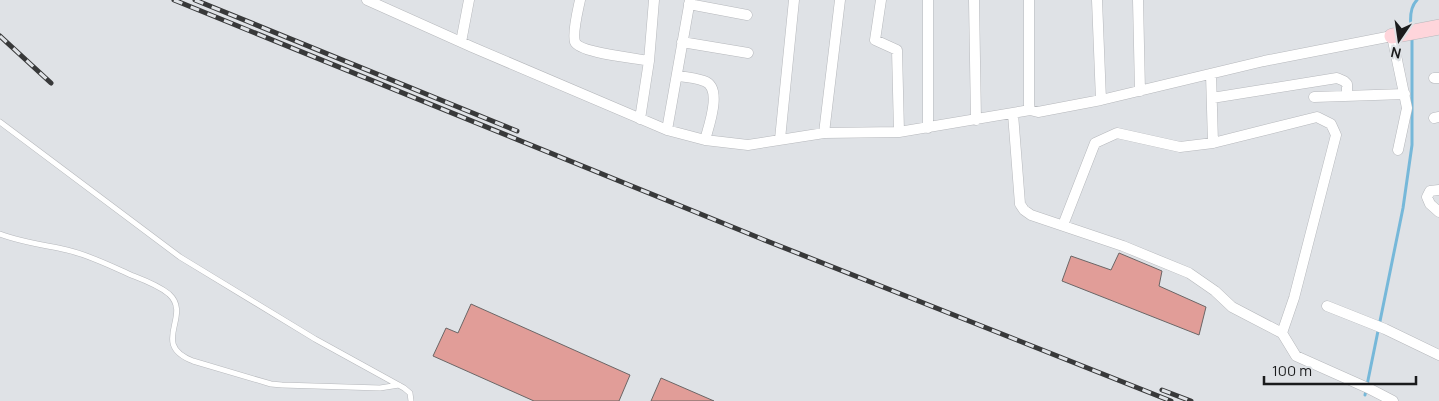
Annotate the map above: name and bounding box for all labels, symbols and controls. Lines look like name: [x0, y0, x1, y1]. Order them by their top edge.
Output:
north arrow: [1374, 15, 1424, 65]
text: N: [1389, 43, 1403, 64]
scale bar: [1264, 354, 1416, 386]
text: 100 m: [1272, 360, 1312, 381]

